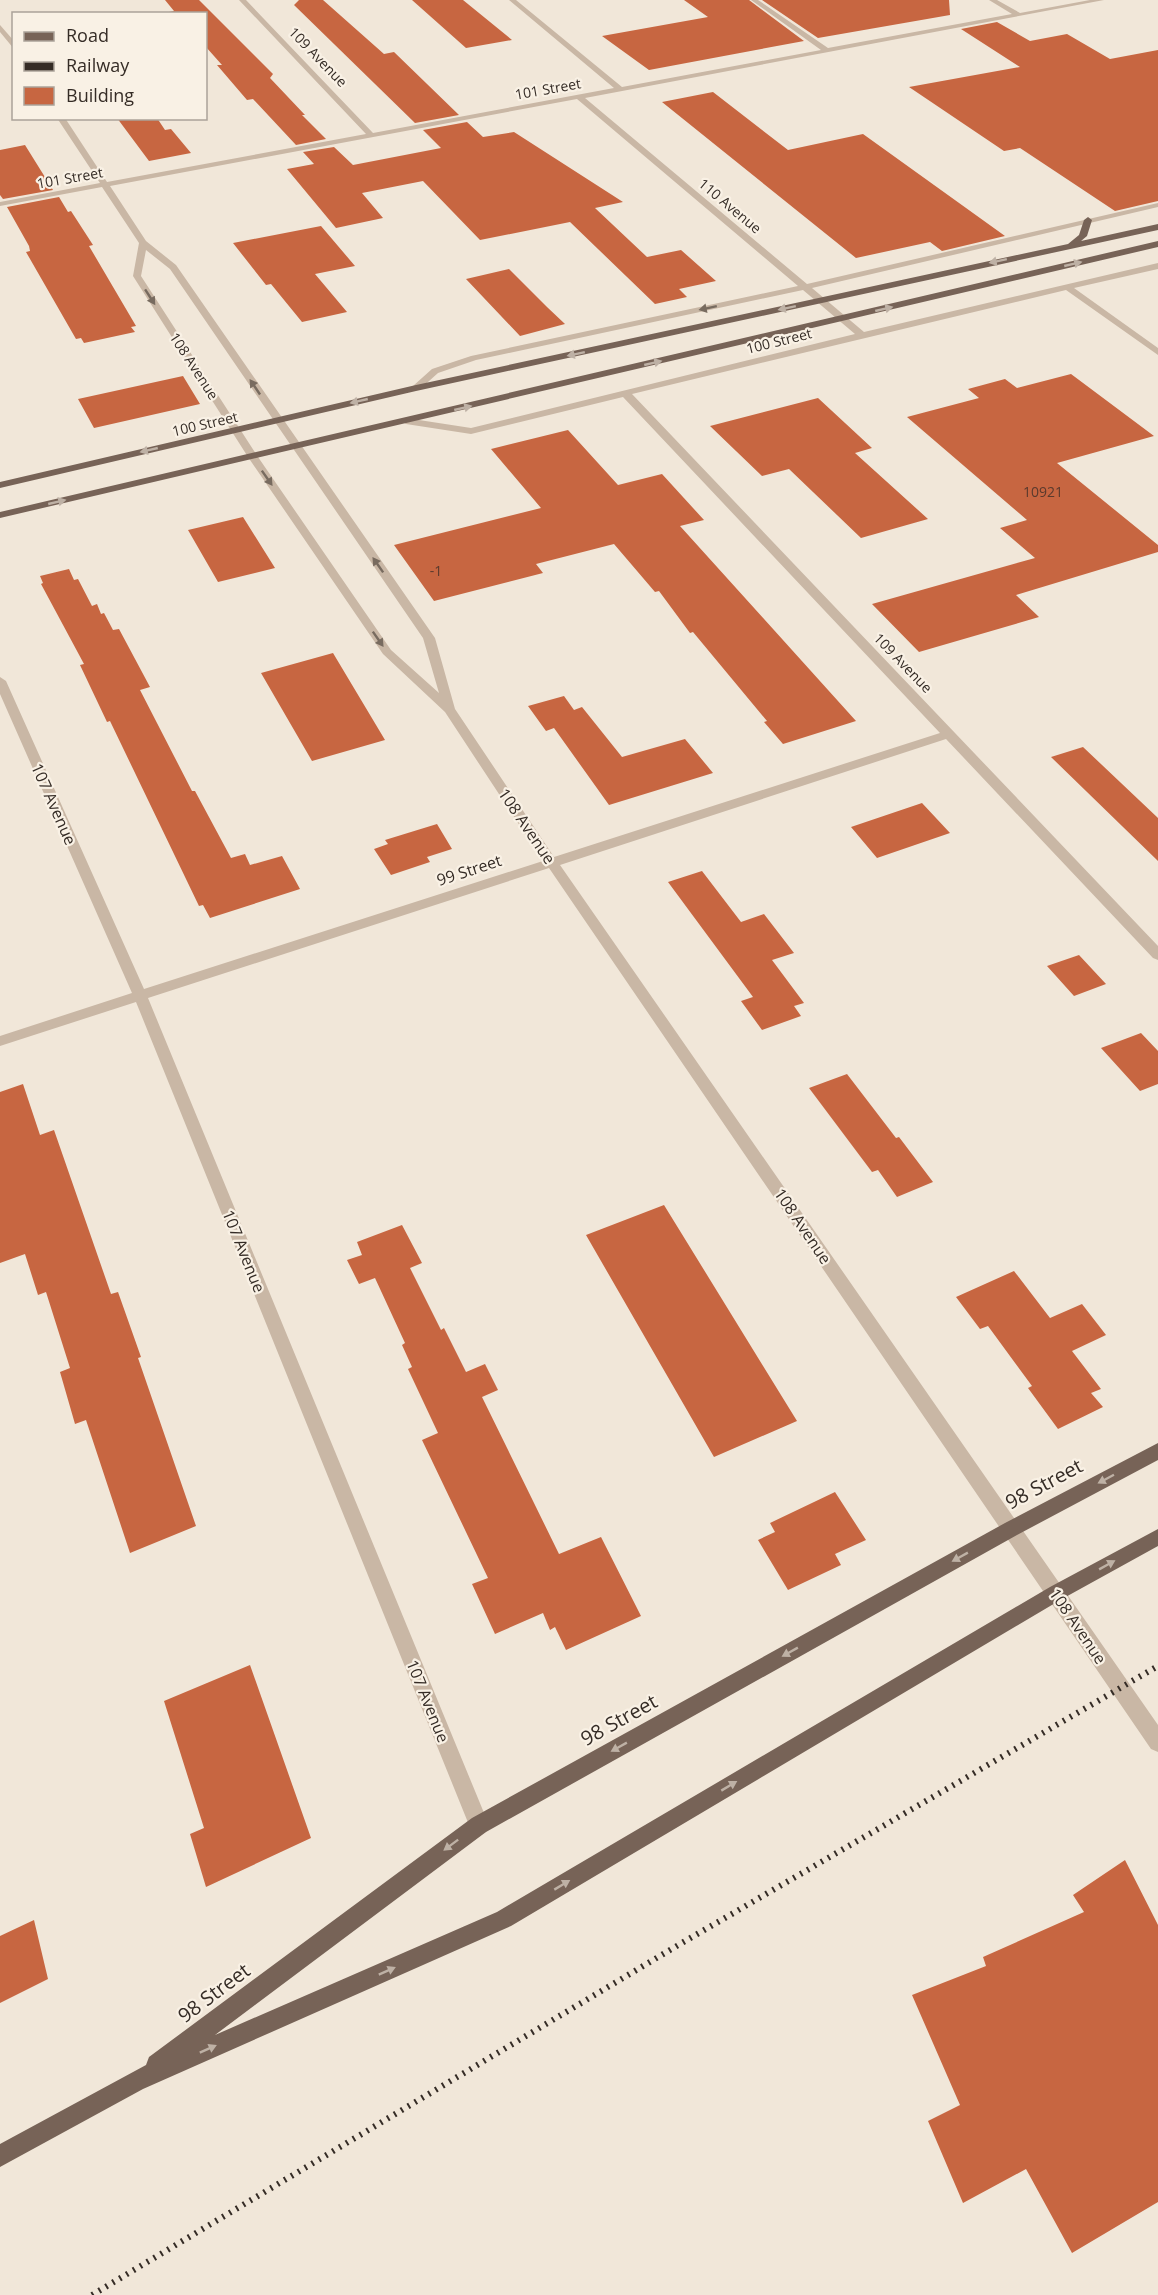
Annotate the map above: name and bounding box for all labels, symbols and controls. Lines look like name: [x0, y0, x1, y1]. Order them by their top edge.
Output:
legend: [12, 12, 207, 120]
text: Road: [66, 23, 109, 47]
street label: 109 Avenue: [285, 23, 352, 91]
text: Railway: [66, 53, 130, 77]
street label: 101 Street: [513, 73, 582, 104]
text: Building: [66, 83, 134, 107]
street label: 101 Street: [35, 162, 104, 193]
street label: 110 Avenue: [695, 174, 766, 238]
one-way arrow: [988, 257, 1007, 266]
one-way arrow: [1064, 259, 1083, 269]
one-way arrow: [144, 289, 155, 305]
one-way arrow: [699, 303, 717, 313]
one-way arrow: [777, 304, 796, 313]
one-way arrow: [874, 304, 893, 314]
street label: 100 Street: [744, 323, 814, 358]
street label: 108 Avenue: [166, 329, 223, 403]
one-way arrow: [567, 349, 585, 359]
one-way arrow: [644, 358, 662, 368]
one-way arrow: [249, 379, 261, 395]
one-way arrow: [350, 397, 368, 407]
one-way arrow: [454, 402, 472, 412]
street label: 100 Street: [170, 407, 240, 440]
one-way arrow: [139, 446, 158, 456]
one-way arrow: [261, 470, 273, 486]
house number: 10921: [1023, 482, 1063, 501]
one-way arrow: [48, 497, 67, 506]
one-way arrow: [372, 557, 384, 573]
house number: -1: [430, 561, 442, 580]
street label: 109 Avenue: [870, 629, 937, 697]
one-way arrow: [372, 630, 384, 646]
street label: 107 Avenue: [26, 760, 82, 848]
street label: 108 Avenue: [493, 784, 561, 868]
street label: 99 Street: [434, 849, 505, 891]
street label: 108 Avenue: [769, 1184, 837, 1268]
street label: 107 Avenue: [217, 1206, 271, 1296]
street label: 98 Street: [1000, 1452, 1087, 1515]
one-way arrow: [1098, 1474, 1115, 1483]
one-way arrow: [951, 1552, 968, 1562]
one-way arrow: [1099, 1560, 1116, 1570]
street label: 108 Avenue: [1044, 1584, 1112, 1668]
one-way arrow: [781, 1647, 798, 1657]
street label: 107 Avenue: [401, 1656, 455, 1746]
street label: 98 Street: [576, 1687, 662, 1752]
one-way arrow: [610, 1742, 627, 1752]
one-way arrow: [721, 1781, 738, 1791]
one-way arrow: [444, 1839, 459, 1851]
one-way arrow: [554, 1880, 570, 1891]
street label: 98 Street: [172, 1957, 255, 2029]
one-way arrow: [378, 1966, 396, 1976]
one-way arrow: [199, 2044, 217, 2053]

